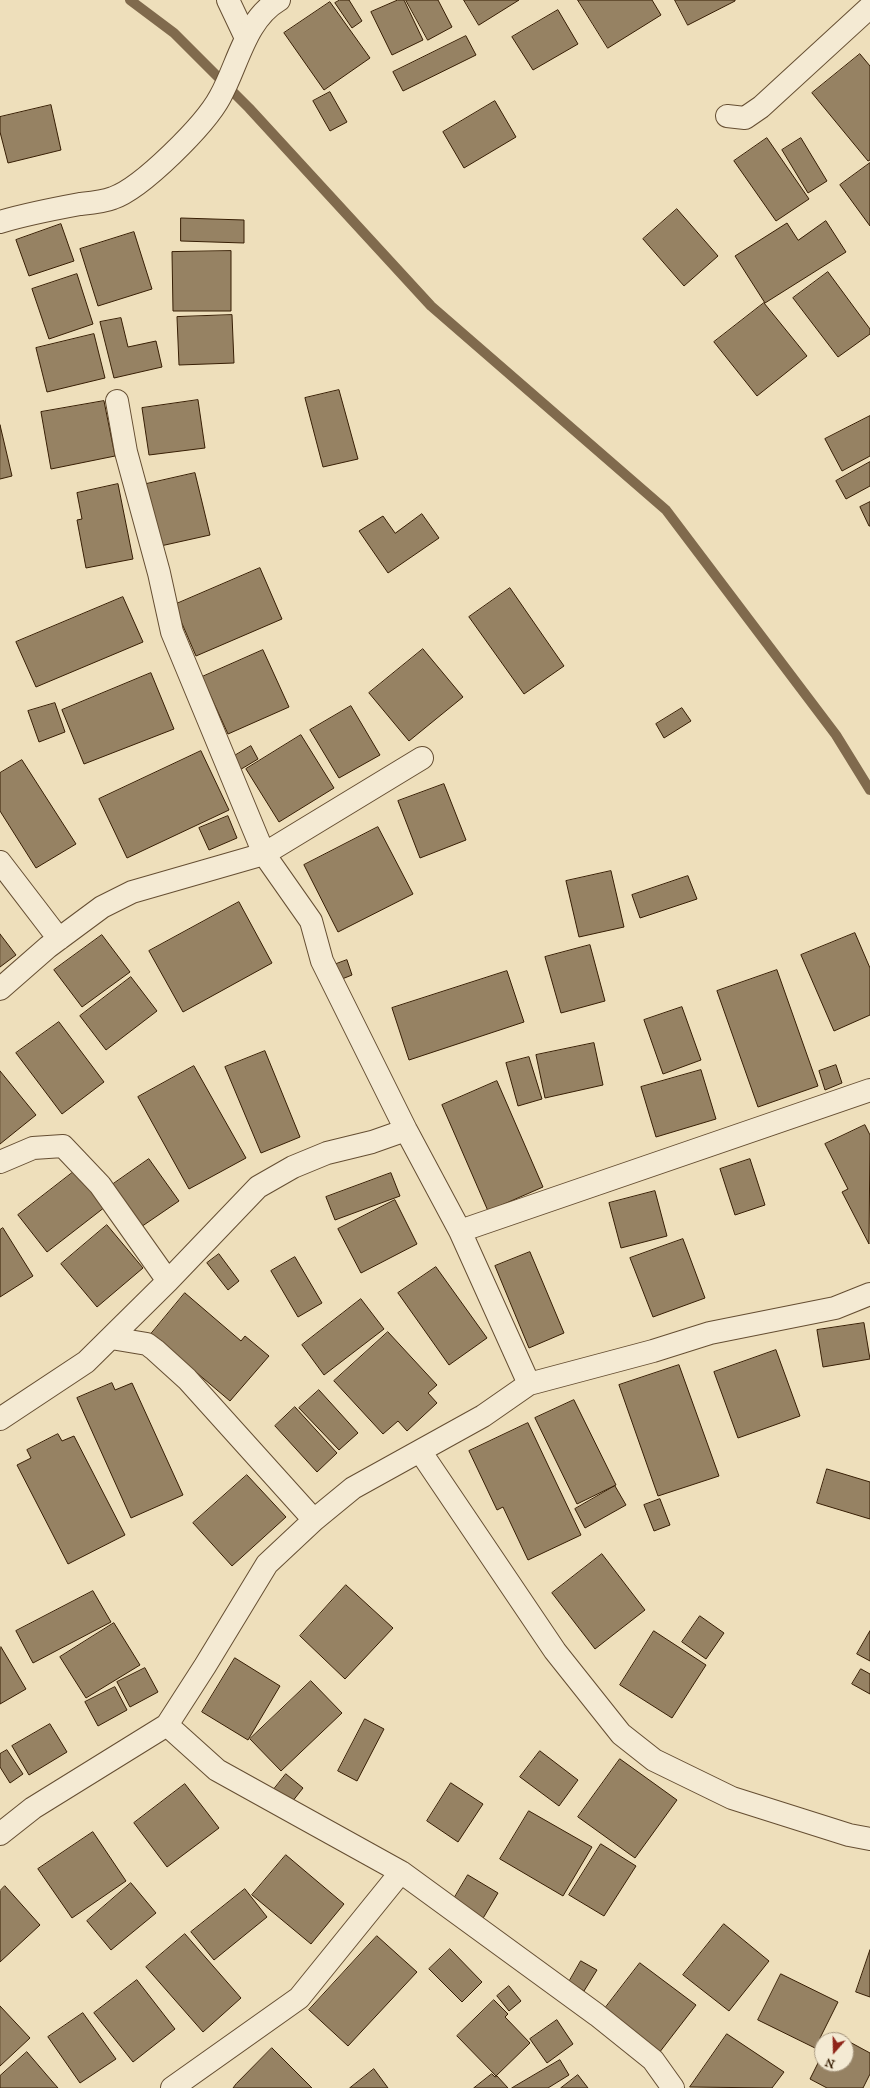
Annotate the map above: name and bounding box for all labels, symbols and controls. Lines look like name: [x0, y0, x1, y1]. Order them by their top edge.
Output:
north arrow: [814, 2032, 854, 2072]
text: N: [823, 2055, 837, 2071]

